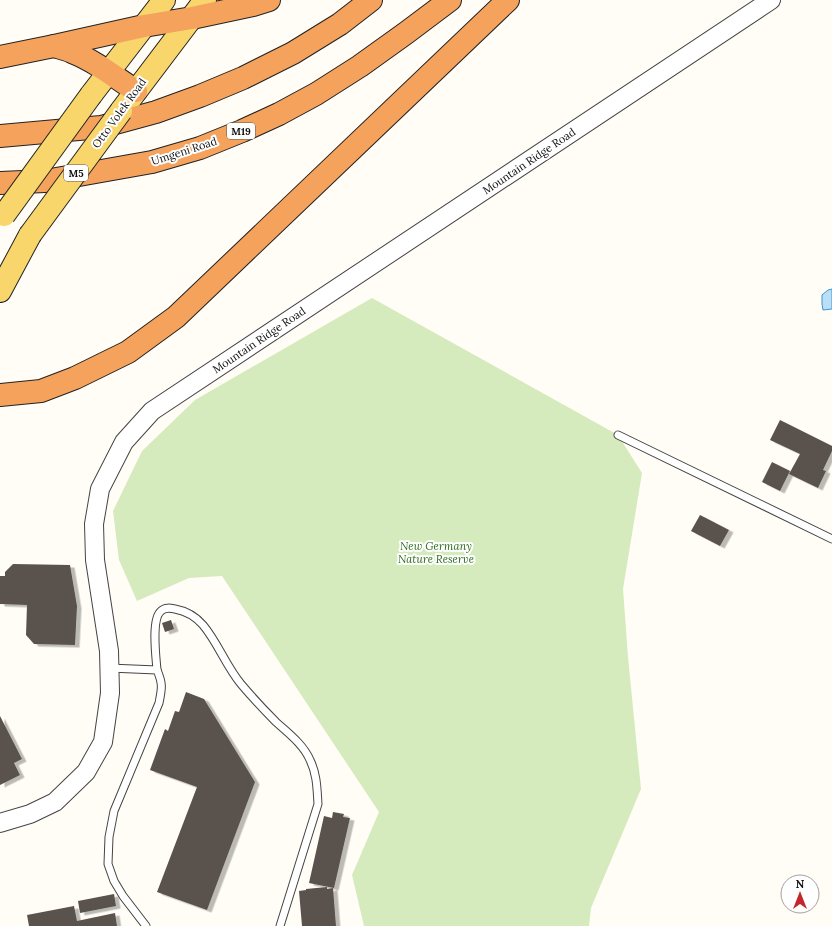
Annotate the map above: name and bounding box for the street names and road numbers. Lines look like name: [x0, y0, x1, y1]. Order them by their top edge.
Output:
street label: Otto Volek Road: [89, 75, 149, 151]
road number: M19: [227, 123, 255, 139]
street label: Mountain Ridge Road: [480, 124, 579, 197]
street label: Umgeni Road: [149, 134, 219, 168]
road number: M5: [64, 165, 88, 181]
street label: Mountain Ridge Road: [210, 303, 309, 376]

